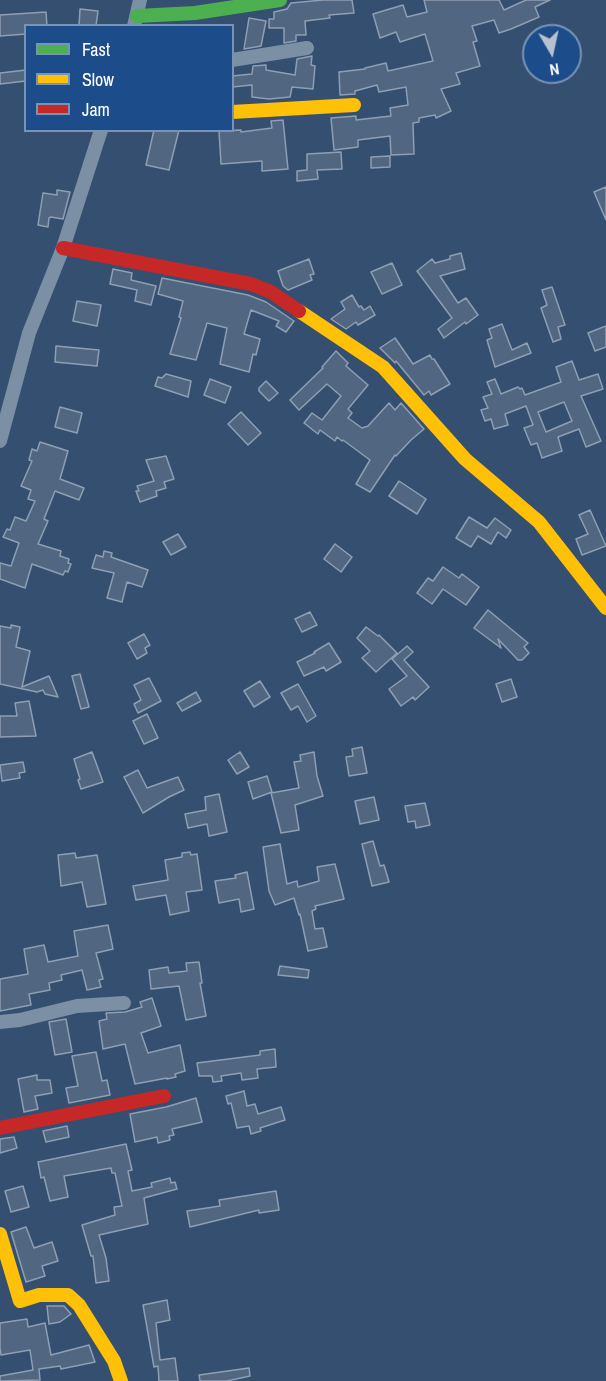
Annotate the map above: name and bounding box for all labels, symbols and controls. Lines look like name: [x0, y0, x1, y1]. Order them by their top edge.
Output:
legend: [24, 24, 234, 132]
north arrow: [522, 24, 582, 84]
text: Fast: [82, 37, 110, 62]
text: N: [548, 58, 561, 81]
text: Slow: [82, 67, 114, 92]
text: Jam: [82, 97, 110, 122]

